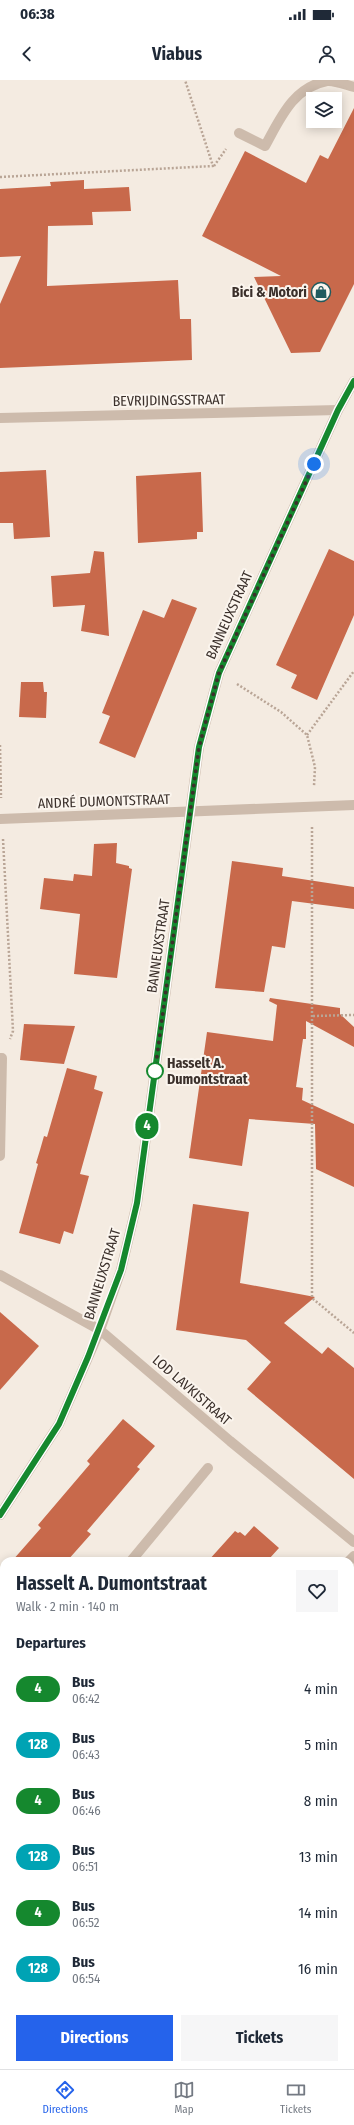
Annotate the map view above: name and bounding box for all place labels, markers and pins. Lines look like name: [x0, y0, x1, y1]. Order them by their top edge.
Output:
shop icon: Bici & Motori: [310, 281, 332, 303]
place label: Bici & Motori: [232, 284, 307, 301]
place label: Hasselt A. Dumontstraat: [167, 1055, 249, 1088]
marker: Hasselt A. Dumontstraat: [146, 1062, 164, 1080]

